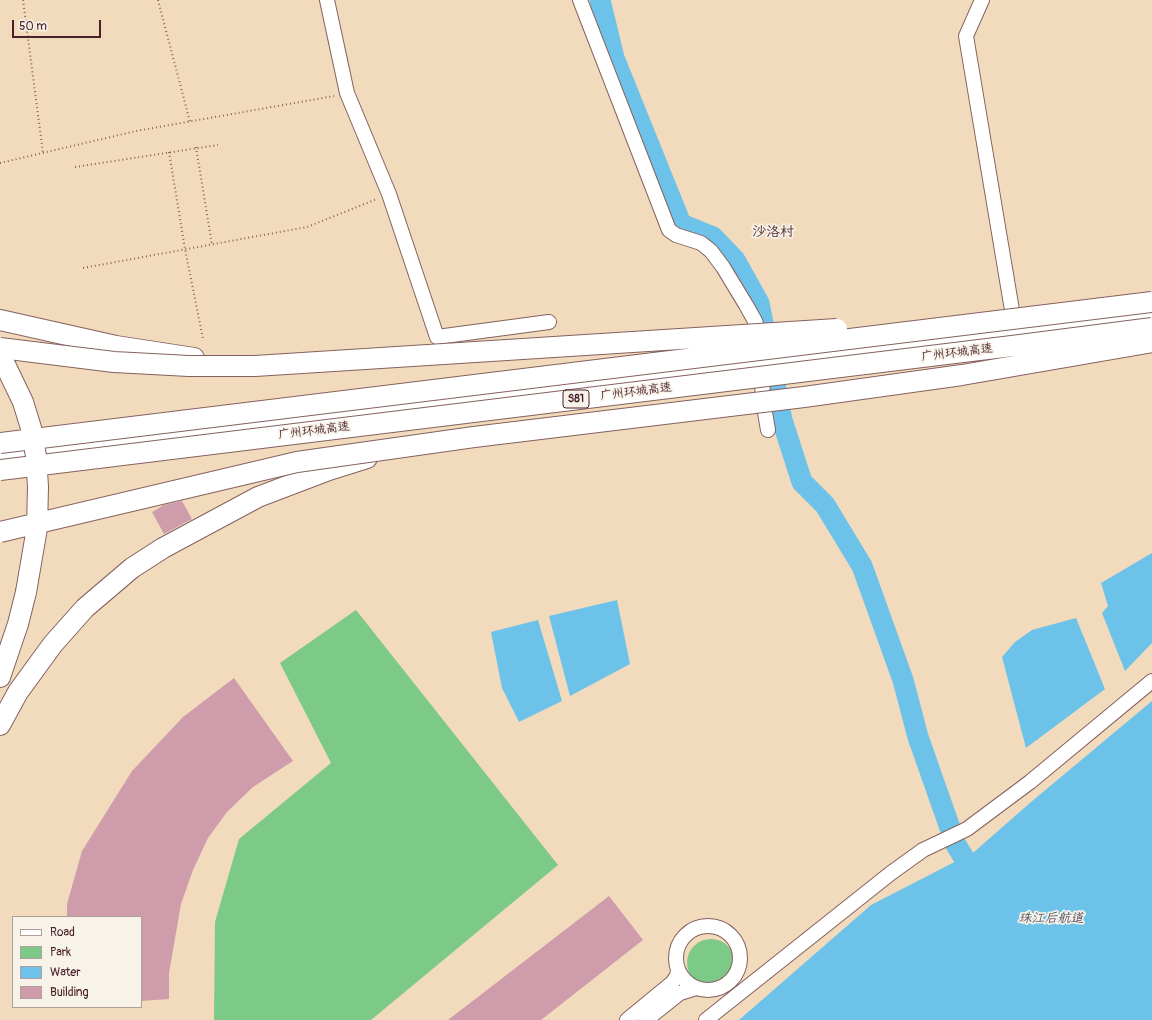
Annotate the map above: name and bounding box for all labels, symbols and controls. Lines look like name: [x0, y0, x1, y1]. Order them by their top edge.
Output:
scale bar: [14, 12, 103, 38]
text: 50 m: [19, 19, 47, 34]
district label: 沙洛村: [752, 224, 794, 240]
street label: 广州环城高速: [920, 341, 994, 365]
street label: 广州环城高速: [599, 380, 673, 404]
road number: S81: [563, 390, 589, 408]
street label: 广州环城高速: [277, 419, 351, 443]
water label: 珠江后航道: [1019, 911, 1083, 927]
legend: [12, 916, 142, 1008]
text: Road: [50, 925, 75, 940]
text: Park: [50, 945, 71, 960]
text: Water: [50, 965, 81, 980]
text: Building: [50, 985, 89, 1000]

